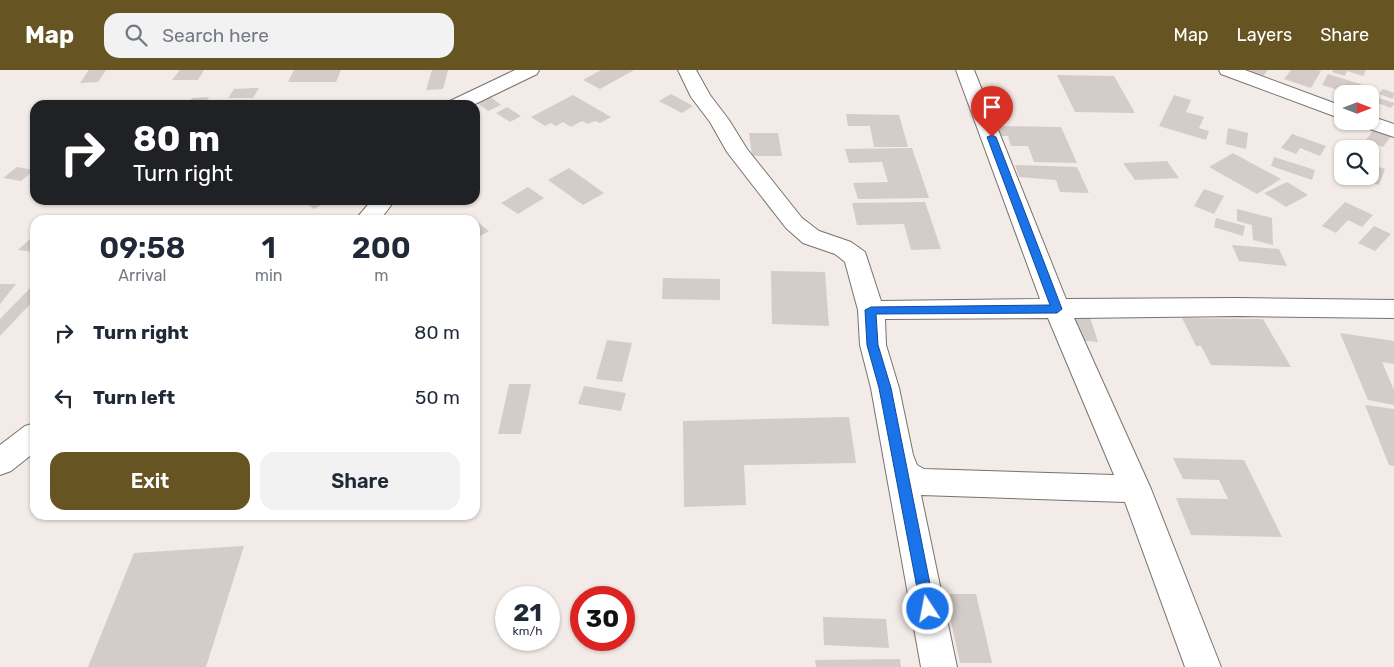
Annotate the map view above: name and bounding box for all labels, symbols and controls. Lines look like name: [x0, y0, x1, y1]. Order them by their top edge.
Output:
search box: [104, 13, 454, 58]
text: Map: [25, 21, 74, 49]
icon: search: [122, 21, 150, 49]
text: Search here: [162, 24, 269, 47]
text: Map: [1174, 24, 1209, 46]
text: Layers: [1237, 24, 1292, 46]
text: Share: [1320, 24, 1369, 46]
north arrow: [1334, 85, 1379, 130]
map controls: [1334, 85, 1379, 185]
pin: [971, 86, 1013, 137]
icon: arrive: [978, 93, 1006, 121]
text: 80 m: [133, 118, 220, 160]
icon: right: [50, 120, 115, 185]
button: search: [1334, 140, 1379, 185]
text: Turn right: [133, 160, 233, 187]
text: 09:58: [99, 230, 186, 266]
text: 1: [261, 230, 276, 266]
text: 200: [352, 230, 411, 266]
text: Arrival: [118, 266, 166, 285]
text: min: [255, 266, 283, 285]
text: m: [374, 266, 388, 285]
icon: right: [50, 319, 78, 347]
text: Turn right: [93, 321, 188, 344]
text: 80 m: [414, 321, 460, 344]
icon: left: [50, 384, 78, 412]
text: Turn left: [93, 386, 175, 409]
text: 50 m: [415, 386, 460, 409]
button: Exit: [50, 452, 250, 510]
button: Share: [260, 452, 460, 510]
position arrow: [901, 582, 953, 634]
speed limit sign: 30: [570, 586, 635, 651]
text: 21: [513, 598, 542, 627]
text: km/h: [513, 624, 542, 638]

